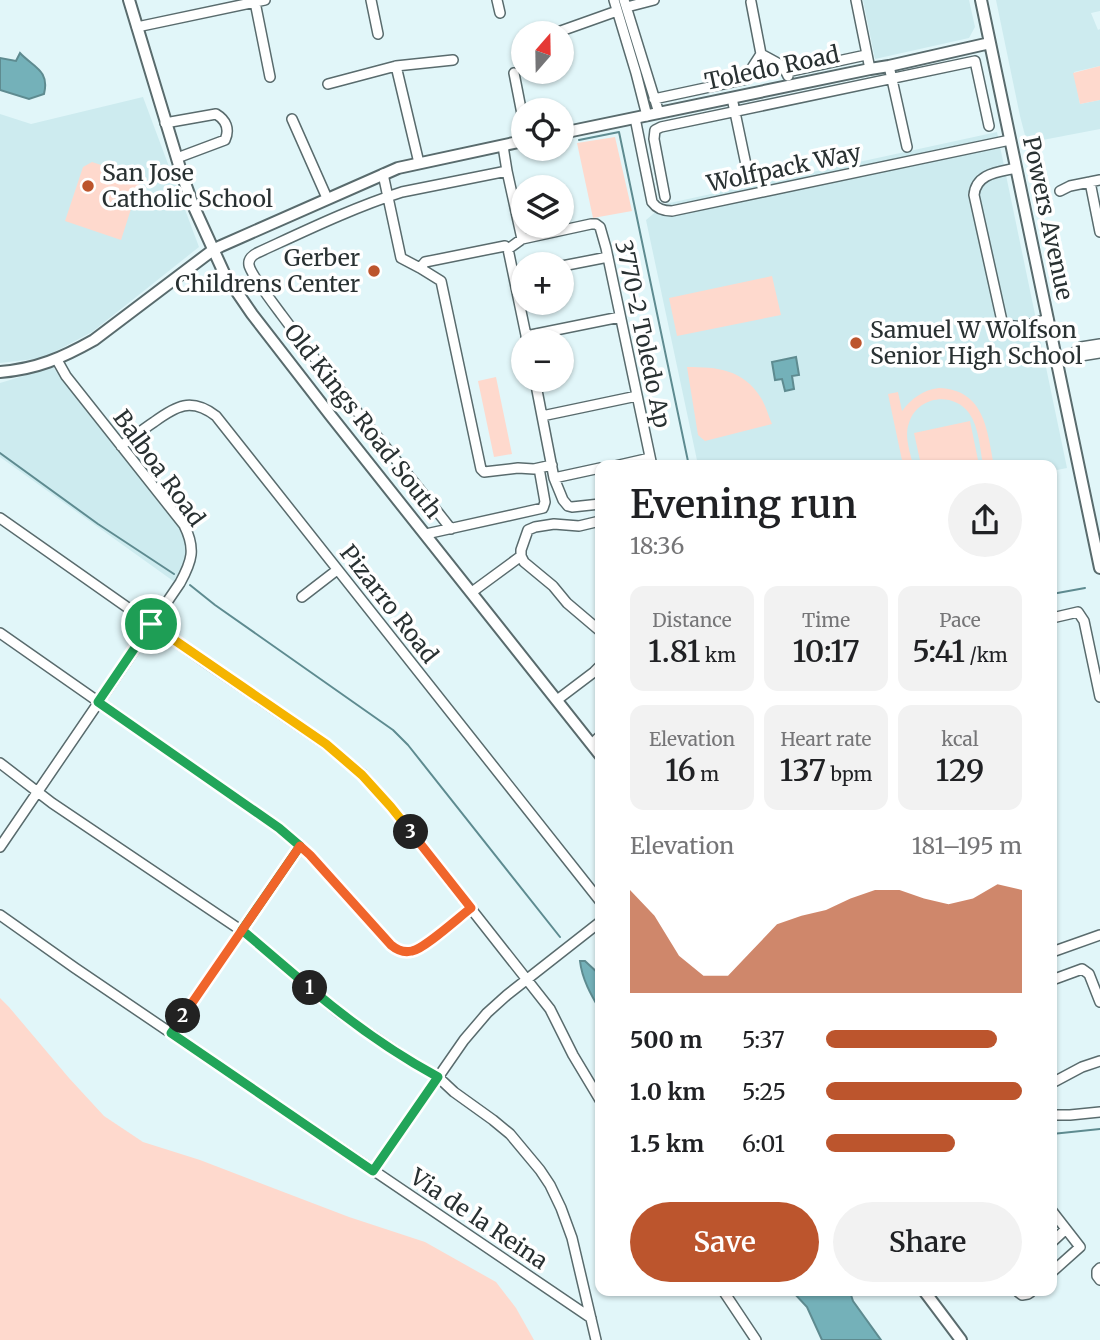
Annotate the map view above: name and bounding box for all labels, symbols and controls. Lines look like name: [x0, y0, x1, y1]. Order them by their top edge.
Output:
north arrow: [511, 21, 574, 84]
map controls: [511, 21, 574, 392]
street label: Toledo Road: [702, 39, 842, 96]
button: locate: [511, 98, 574, 161]
street label: Powers Avenue: [1017, 133, 1080, 302]
street label: Wolfpack Way: [703, 137, 864, 198]
place label: San Jose Catholic School: [102, 158, 273, 213]
button: layers: [511, 175, 574, 238]
marker: San Jose Catholic School: [80, 178, 96, 194]
street label: 3770-2 Toledo Ap: [609, 237, 678, 430]
place label: Gerber Childrens Center: [175, 243, 360, 298]
button: +: [511, 252, 574, 315]
marker: Gerber Childrens Center: [366, 263, 382, 279]
place label: Samuel W Wolfson Senior High School: [870, 315, 1082, 370]
street label: Old Kings Road South: [278, 318, 448, 524]
button: −: [511, 329, 574, 392]
marker: Samuel W Wolfson Senior High School: [848, 335, 864, 351]
street label: Balboa Road: [107, 404, 212, 532]
text: Evening run: [630, 481, 857, 528]
button: share: [948, 483, 1022, 557]
text: 18:36: [630, 531, 684, 560]
street label: Pizarro Road: [334, 539, 445, 669]
pin: [121, 594, 181, 654]
icon: arrive: [132, 605, 170, 643]
text: Distance: [652, 608, 732, 632]
text: Time: [802, 608, 850, 632]
text: Pace: [939, 608, 981, 632]
text: 1.81: [648, 632, 701, 670]
text: 10:17: [792, 632, 860, 670]
text: 5:41: [912, 632, 965, 670]
text: km: [701, 643, 736, 667]
text: /km: [965, 643, 1008, 667]
text: Elevation: [649, 727, 735, 751]
text: Heart rate: [781, 727, 871, 751]
text: kcal: [941, 727, 979, 751]
text: 16: [665, 751, 696, 789]
text: 137: [780, 751, 826, 789]
text: 129: [936, 751, 984, 789]
text: m: [696, 762, 719, 786]
text: bpm: [826, 762, 872, 786]
pin: 3: [394, 814, 428, 850]
text: 3: [405, 819, 416, 843]
text: Elevation: [630, 831, 734, 860]
text: 181–195 m: [912, 831, 1022, 860]
pin: 1: [292, 970, 328, 1006]
text: 1: [305, 975, 314, 999]
pin: 2: [166, 998, 200, 1034]
text: 2: [177, 1003, 188, 1027]
text: 500 m: [630, 1025, 702, 1054]
text: 5:37: [742, 1025, 785, 1054]
text: 1.0 km: [630, 1077, 705, 1106]
text: 5:25: [742, 1077, 786, 1106]
text: 1.5 km: [630, 1129, 704, 1158]
text: 6:01: [742, 1129, 785, 1158]
street label: Via de la Reina: [404, 1161, 554, 1275]
button: Save: [630, 1202, 819, 1282]
button: Share: [833, 1202, 1022, 1282]

